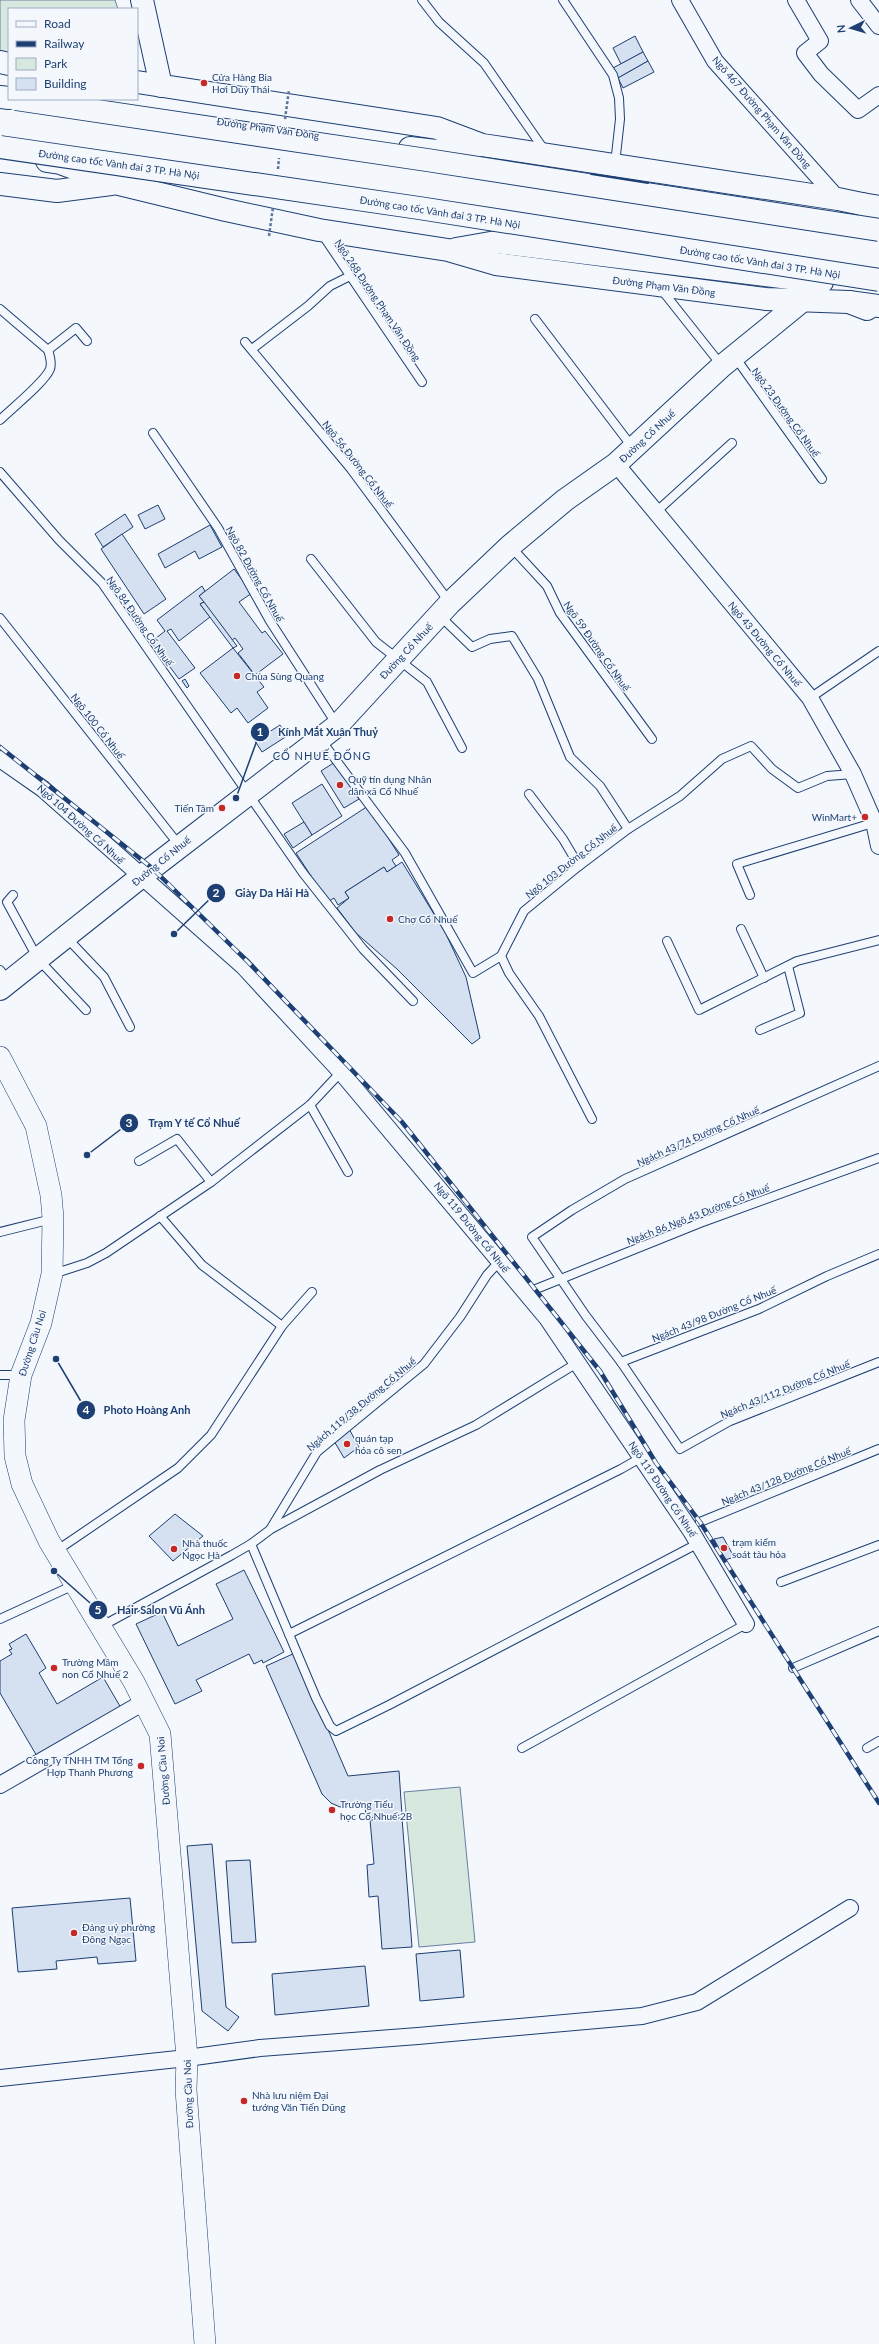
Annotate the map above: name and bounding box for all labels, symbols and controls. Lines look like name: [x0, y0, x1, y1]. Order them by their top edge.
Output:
legend: [8, 8, 138, 100]
north arrow: [831, 8, 871, 48]
text: Road: [44, 16, 71, 31]
text: N: [834, 24, 847, 34]
text: Railway: [44, 36, 85, 51]
street label: Ngõ 467 Đường Phạm Văn Đồng: [710, 54, 814, 170]
text: Park: [44, 56, 68, 71]
place label: Cửa Hàng Bia Hơi Duy Thái: [212, 71, 272, 95]
text: Building: [44, 76, 87, 91]
marker: Cửa Hàng Bia Hơi Duy Thái: [199, 78, 209, 88]
street label: Đường Phạm Văn Đồng: [216, 115, 320, 141]
street label: Đường cao tốc Vành đai 3 TP. Hà Nội: [38, 147, 200, 181]
street label: Đường cao tốc Vành đai 3 TP. Hà Nội: [359, 193, 521, 231]
street label: Ngõ 268 Đường Phạm Văn Đồng: [333, 237, 423, 363]
street label: Đường cao tốc Vành đai 3 TP. Hà Nội: [679, 243, 841, 281]
street label: Đường Phạm Văn Đồng: [612, 274, 716, 298]
street label: Ngõ 23 Đường Cổ Nhuế: [750, 365, 823, 459]
street label: Đường Cổ Nhuế: [617, 407, 678, 465]
street label: Ngõ 56 Đường Cổ Nhuế: [320, 418, 396, 510]
street label: Ngõ 82 Đường Cổ Nhuế: [224, 524, 287, 624]
street label: Ngõ 84 Đường Cổ Nhuế: [104, 574, 176, 669]
street label: Ngõ 59 Đường Cổ Nhuế: [561, 599, 633, 694]
street label: Ngõ 43 Đường Cổ Nhuế: [726, 599, 804, 689]
street label: Đường Cổ Nhuế: [377, 620, 435, 681]
place label: Chùa Sùng Quang: [245, 670, 324, 682]
marker: Chùa Sùng Quang: [232, 671, 242, 681]
street label: Ngõ 100 Cổ Nhuế: [69, 691, 128, 762]
callout: Kính Mắt Xuân Thuỷ: [250, 721, 386, 744]
text: 1: [257, 724, 264, 739]
text: Kính Mắt Xuân Thuỷ: [278, 725, 378, 738]
district label: CỔ NHUẾ ĐỐNG: [273, 748, 371, 762]
place label: Quỹ tín dụng Nhân dân xã Cổ Nhuế: [348, 773, 431, 797]
marker: Quỹ tín dụng Nhân dân xã Cổ Nhuế: [335, 780, 345, 790]
street label: Ngõ 104 Đường Cổ Nhuế: [35, 782, 128, 867]
place label: Tiến Tâm: [174, 802, 214, 814]
marker: Tiến Tâm: [217, 803, 227, 813]
place label: WinMart+: [812, 811, 857, 823]
marker: WinMart+: [860, 812, 870, 822]
street label: Ngõ 103 Đường Cổ Nhuế: [523, 821, 620, 900]
street label: Đường Cổ Nhuế: [129, 833, 193, 888]
callout: Giày Da Hải Hà: [206, 882, 317, 905]
text: 2: [213, 885, 220, 900]
text: Giày Da Hải Hà: [235, 886, 309, 899]
place label: Chợ Cổ Nhuế: [398, 913, 458, 925]
marker: Chợ Cổ Nhuế: [385, 914, 395, 924]
street label: Ngách 43/74 Đường Cổ Nhuế: [635, 1103, 762, 1169]
callout: Trạm Y tế Cổ Nhuế: [119, 1112, 248, 1135]
text: 3: [126, 1115, 133, 1130]
text: Trạm Y tế Cổ Nhuế: [148, 1116, 241, 1129]
street label: Ngõ 119 Đường Cổ Nhuế: [432, 1179, 513, 1275]
street label: Ngách 86 Ngõ 43 Đường Cổ Nhuế: [625, 1181, 772, 1247]
street label: Ngách 43/98 Đường Cổ Nhuế: [650, 1283, 779, 1344]
street label: Đường Cầu Noi: [16, 1308, 48, 1378]
street label: Ngách 119/38 Đường Cổ Nhuế: [304, 1354, 419, 1453]
street label: Ngách 43/112 Đường Cổ Nhuế: [718, 1357, 852, 1421]
callout: Photo Hoàng Anh: [76, 1398, 199, 1421]
text: 4: [83, 1402, 90, 1417]
text: Photo Hoàng Anh: [104, 1403, 190, 1416]
place label: quán tạp hóa cô sen: [355, 1432, 402, 1456]
marker: quán tạp hóa cô sen: [342, 1439, 352, 1449]
street label: Ngõ 119 Đường Cổ Nhuế: [626, 1439, 700, 1540]
street label: Ngách 43/128 Đường Cổ Nhuế: [719, 1444, 853, 1508]
place label: trạm kiểm soát tàu hỏa: [732, 1536, 786, 1560]
place label: Nhà thuốc Ngọc Hà: [182, 1537, 228, 1561]
marker: trạm kiểm soát tàu hỏa: [719, 1543, 729, 1553]
marker: Nhà thuốc Ngọc Hà: [169, 1544, 179, 1554]
callout: Hair Salon Vũ Ánh: [88, 1598, 213, 1621]
text: 5: [95, 1602, 102, 1617]
text: Hair Salon Vũ Ánh: [117, 1603, 205, 1616]
place label: Trường Mầm non Cổ Nhuế 2: [62, 1656, 129, 1680]
marker: Trường Mầm non Cổ Nhuế 2: [49, 1663, 59, 1673]
street label: Đường Cầu Noi: [154, 1736, 172, 1806]
place label: Công Ty TNHH TM Tổng Hợp Thanh Phương: [26, 1754, 133, 1778]
marker: Công Ty TNHH TM Tổng Hợp Thanh Phương: [136, 1761, 146, 1771]
place label: Trường Tiểu học Cổ Nhuế 2B: [340, 1798, 412, 1822]
marker: Trường Tiểu học Cổ Nhuế 2B: [327, 1805, 337, 1815]
place label: Đảng uỷ phường Đông Ngạc: [82, 1921, 155, 1945]
marker: Đảng uỷ phường Đông Ngạc: [69, 1928, 79, 1938]
street label: Đường Cầu Noi: [181, 2059, 195, 2129]
place label: Nhà lưu niệm Đại tướng Văn Tiến Dũng: [252, 2089, 346, 2113]
marker: Nhà lưu niệm Đại tướng Văn Tiến Dũng: [239, 2096, 249, 2106]

